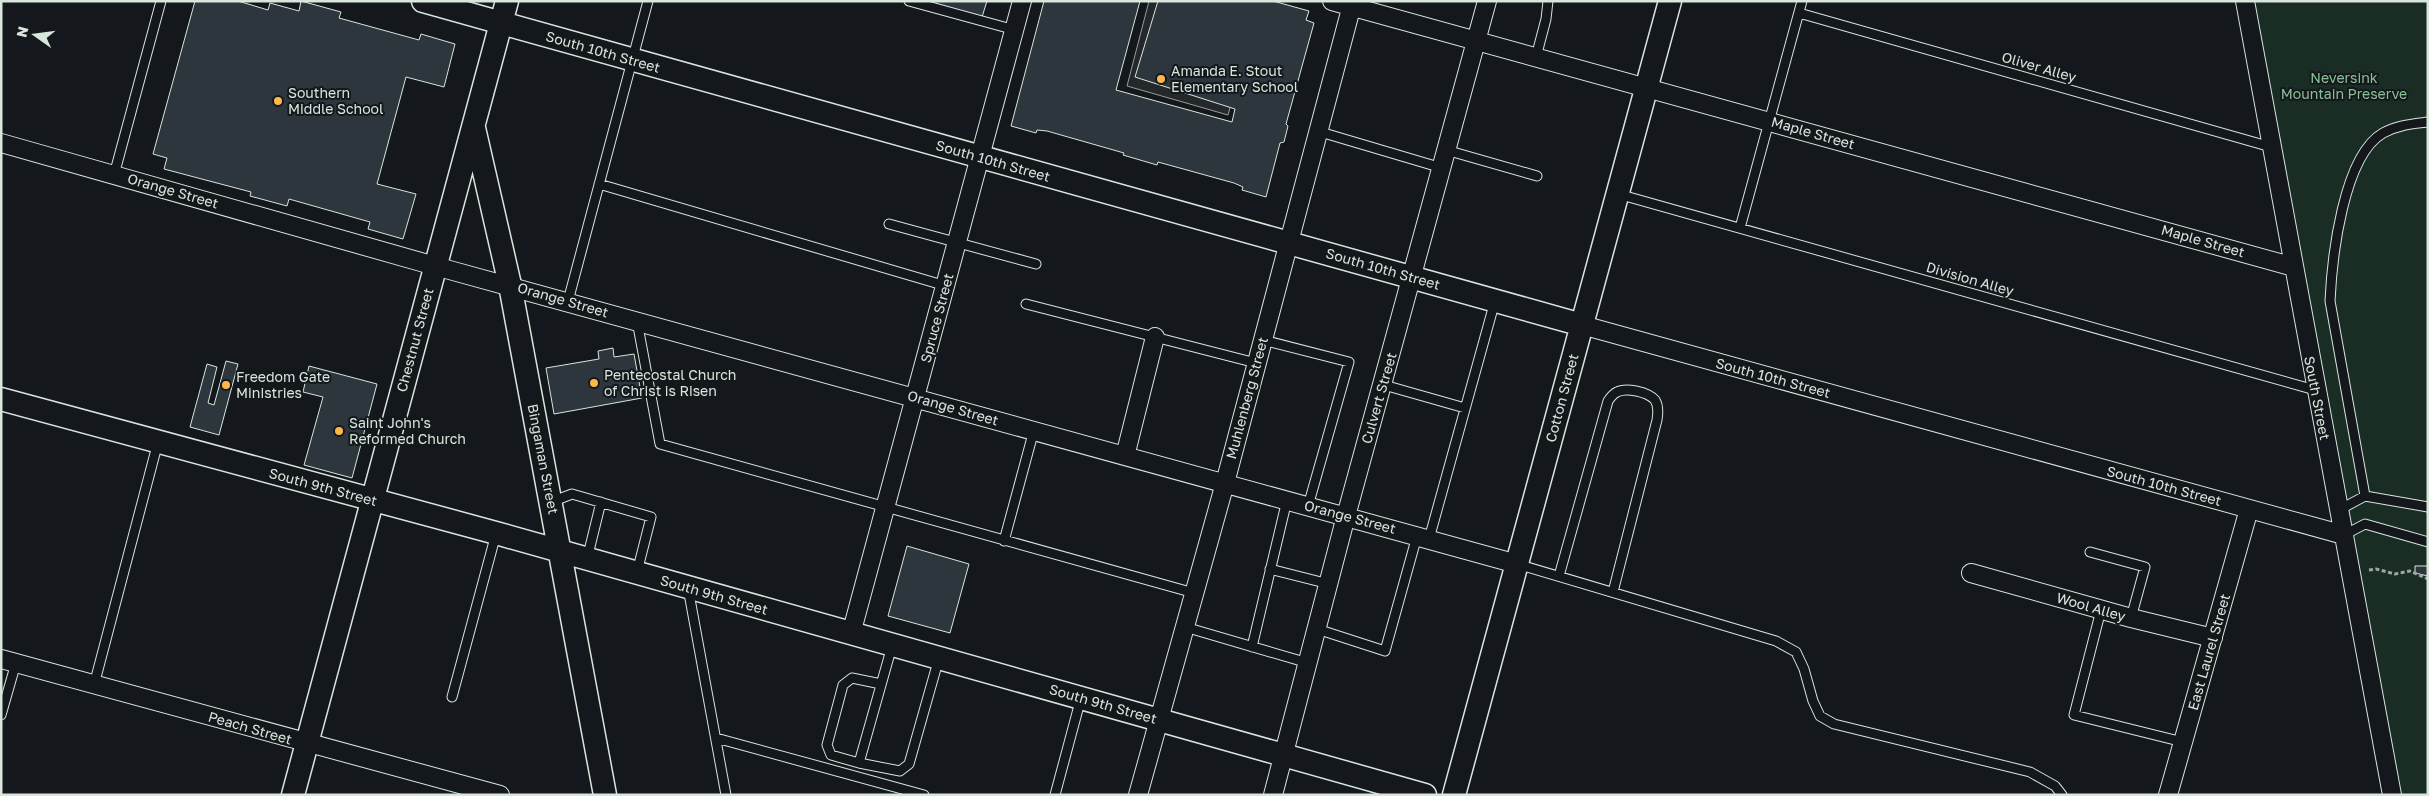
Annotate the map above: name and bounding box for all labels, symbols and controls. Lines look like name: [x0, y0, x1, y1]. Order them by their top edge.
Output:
north arrow: [10, 10, 60, 60]
text: N: [12, 25, 31, 39]
street label: South 10th Street: [544, 27, 662, 76]
street label: Oliver Alley: [2000, 48, 2079, 85]
place label: Amanda E. Stout Elementary School: [1171, 62, 1298, 95]
park label: Neversink Mountain Preserve: [2281, 69, 2407, 102]
marker: Amanda E. Stout Elementary School: [1155, 73, 1167, 85]
place label: Southern Middle School: [288, 84, 383, 117]
marker: Southern Middle School: [272, 95, 284, 107]
street label: Maple Street: [1769, 113, 1857, 153]
street label: South 10th Street: [934, 136, 1052, 185]
street label: Orange Street: [126, 169, 221, 212]
street label: Maple Street: [2159, 221, 2247, 261]
street label: South 10th Street: [1324, 244, 1442, 293]
street label: Division Alley: [1924, 258, 2016, 299]
street label: Spruce Street: [916, 271, 957, 365]
street label: Orange Street: [516, 278, 611, 321]
street label: Chestnut Street: [392, 286, 437, 394]
street label: Muhlenberg Street: [1222, 335, 1271, 461]
street label: Culvert Street: [1357, 350, 1400, 445]
street label: Cotton Street: [1542, 352, 1581, 444]
street label: South 10th Street: [1714, 354, 1832, 401]
street label: South Street: [2301, 355, 2334, 441]
place label: Pentecostal Church of Christ is Risen: [604, 366, 736, 399]
place label: Freedom Gate Ministries: [236, 368, 330, 401]
marker: Pentecostal Church of Christ is Risen: [588, 377, 600, 389]
marker: Freedom Gate Ministries: [220, 379, 232, 391]
street label: Orange Street: [906, 386, 1001, 429]
street label: Bingaman Street: [524, 402, 563, 516]
place label: Saint John's Reformed Church: [349, 414, 466, 447]
marker: Saint John's Reformed Church: [333, 425, 345, 437]
street label: South 10th Street: [2105, 462, 2223, 509]
street label: South 9th Street: [267, 464, 379, 509]
street label: Orange Street: [1303, 496, 1398, 537]
street label: South 9th Street: [658, 571, 770, 618]
street label: Wool Alley: [2055, 589, 2128, 625]
street label: East Laurel Street: [2184, 592, 2233, 712]
street label: South 9th Street: [1047, 680, 1159, 727]
street label: Peach Street: [206, 707, 294, 748]

